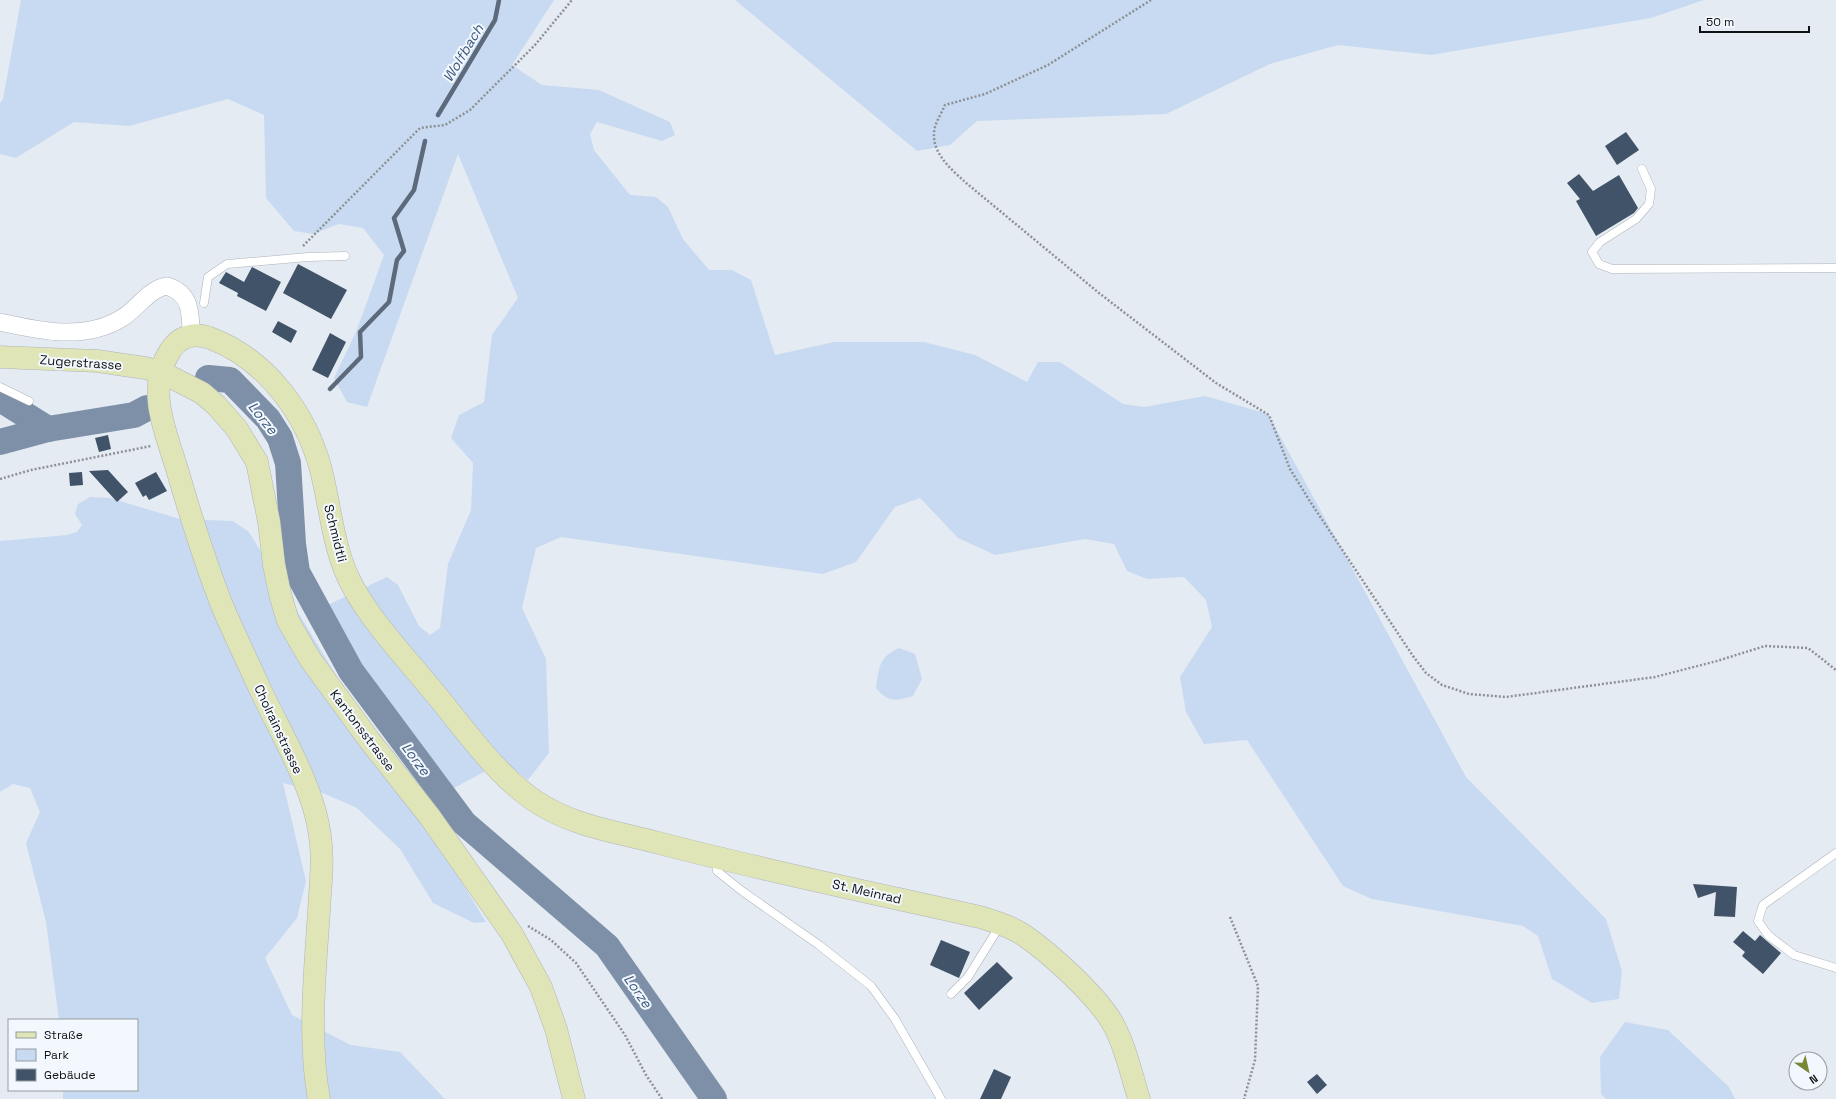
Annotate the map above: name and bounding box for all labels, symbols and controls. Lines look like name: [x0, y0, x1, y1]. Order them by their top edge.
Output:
scale bar: [1700, 8, 1809, 34]
text: 50 m: [1706, 14, 1734, 30]
water label: Wolfbach: [439, 21, 487, 85]
street label: Zugerstrasse: [39, 351, 123, 374]
water label: Lorze: [244, 398, 282, 439]
street label: Schmidtli: [320, 503, 351, 564]
street label: Cholrainstrasse: [250, 682, 307, 777]
street label: Kantonsstrasse: [326, 686, 399, 775]
water label: Lorze: [398, 739, 435, 780]
street label: St. Meinrad: [831, 875, 903, 908]
water label: Lorze: [620, 971, 656, 1012]
legend: [8, 1019, 138, 1091]
text: Straße: [44, 1027, 83, 1043]
text: Park: [44, 1047, 69, 1063]
north arrow: [1788, 1051, 1828, 1091]
text: Gebäude: [44, 1067, 96, 1083]
text: N: [1807, 1071, 1821, 1087]

